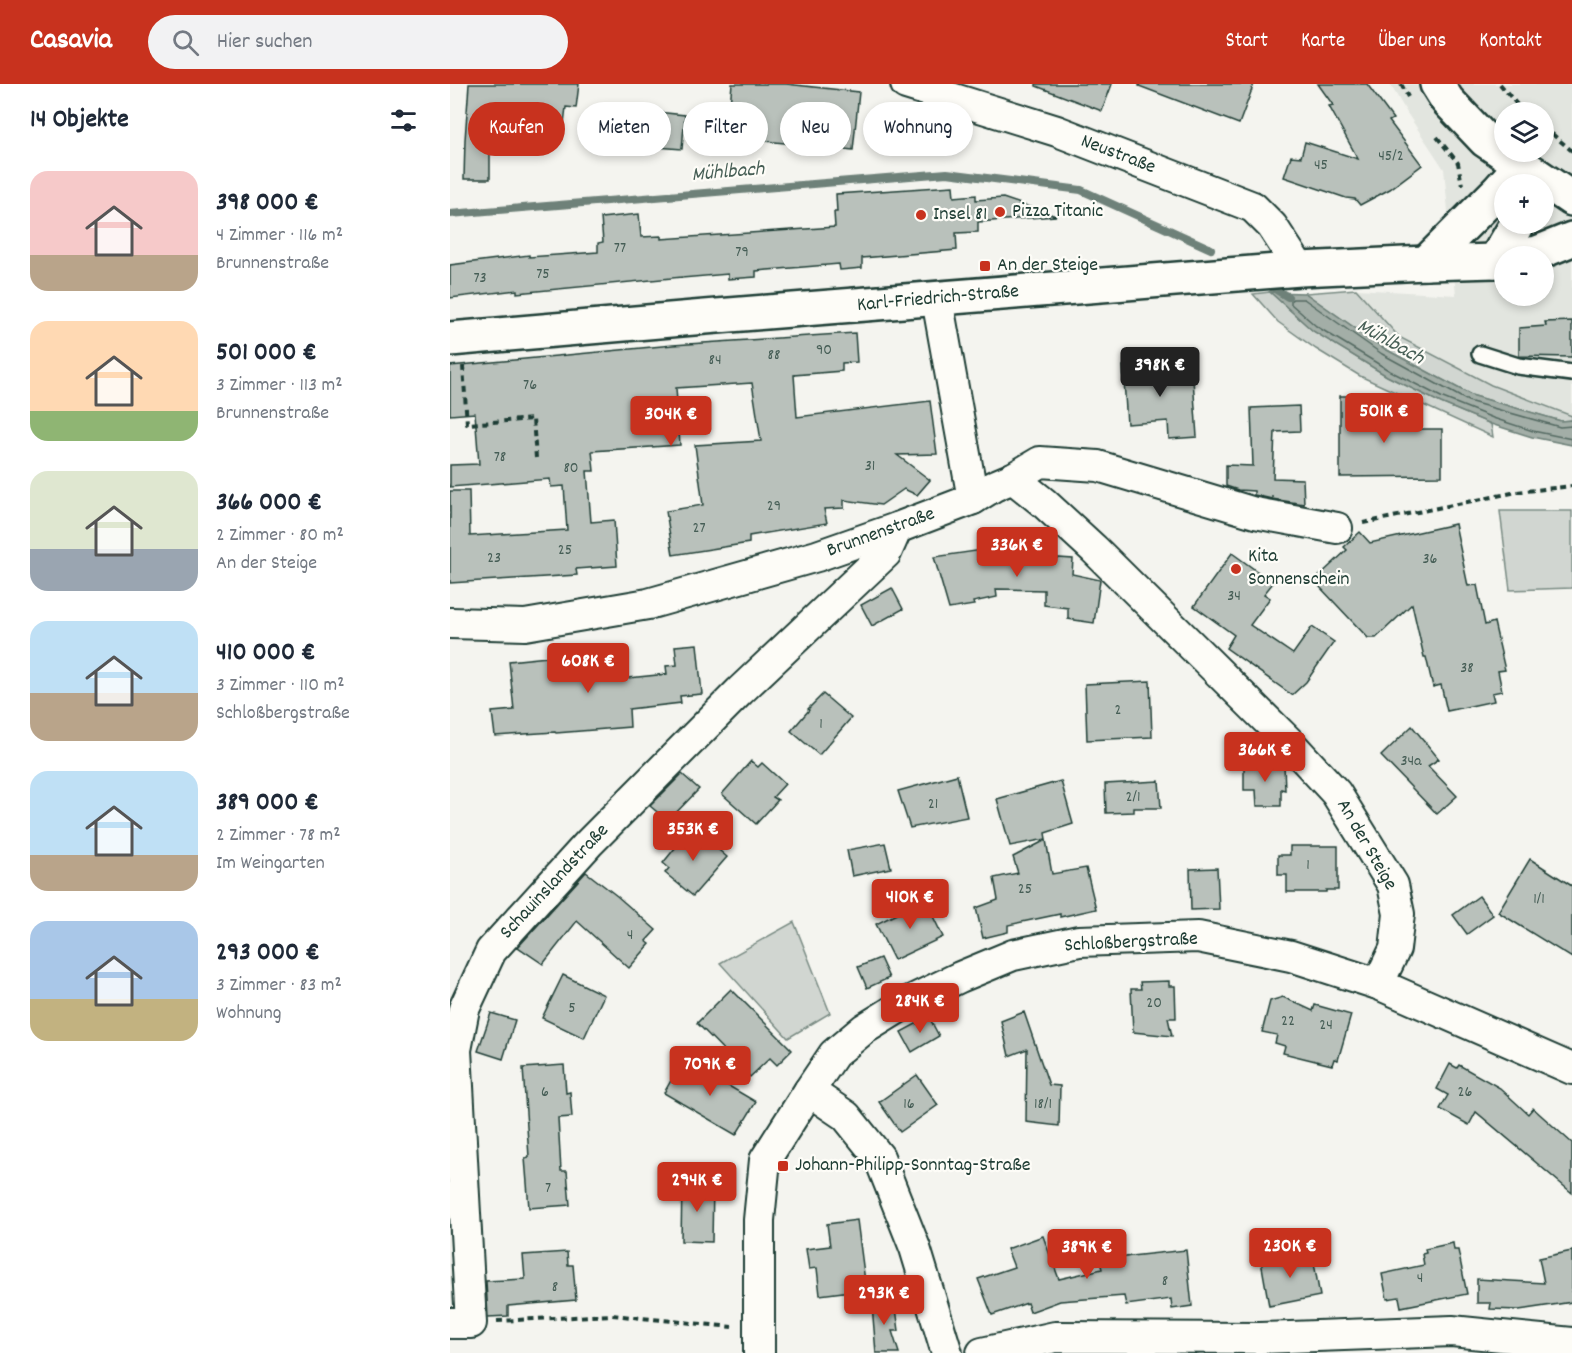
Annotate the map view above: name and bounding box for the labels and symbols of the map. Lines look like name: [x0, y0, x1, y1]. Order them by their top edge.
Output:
street label: Neustraße: [1076, 128, 1160, 182]
house number: 45/2: [1378, 145, 1404, 168]
house number: 45: [1314, 154, 1328, 177]
water label: Mühlbach: [690, 155, 767, 191]
place label: Pizza Titanic: [1012, 198, 1103, 226]
place label: Insel 81: [933, 201, 987, 229]
marker: Pizza Titanic: [993, 205, 1007, 219]
marker: Insel 81: [914, 208, 928, 222]
house number: 77: [614, 237, 626, 260]
house number: 79: [735, 241, 749, 264]
place label: An der Steige: [997, 252, 1098, 280]
marker: An der Steige: [978, 259, 992, 273]
house number: 75: [536, 263, 550, 286]
house number: 73: [473, 267, 487, 290]
street label: Karl-Friedrich-Straße: [856, 278, 1020, 320]
water label: Mühlbach: [1351, 312, 1430, 374]
house number: 90: [816, 339, 832, 362]
house number: 88: [768, 344, 780, 367]
pin: 398K €: [1111, 347, 1209, 398]
house number: 84: [708, 349, 722, 372]
house number: 76: [523, 374, 537, 397]
pin: 501K €: [1335, 393, 1433, 444]
pin: 304K €: [622, 396, 720, 447]
house number: 78: [494, 446, 506, 469]
house number: 31: [865, 455, 875, 478]
house number: 80: [563, 457, 579, 480]
house number: 29: [767, 495, 781, 518]
street label: Brunnenstraße: [823, 500, 939, 565]
house number: 27: [692, 517, 706, 540]
pin: 336K €: [968, 527, 1066, 578]
house number: 25: [558, 539, 572, 562]
place label: Kita Sonnenschein: [1248, 543, 1350, 594]
house number: 23: [487, 547, 501, 570]
house number: 36: [1423, 548, 1438, 571]
marker: Kita Sonnenschein: [1229, 562, 1243, 576]
house number: 34: [1227, 585, 1241, 608]
pin: 608K €: [539, 643, 637, 694]
house number: 38: [1460, 657, 1474, 680]
house number: 2: [1115, 699, 1122, 722]
house number: 1: [819, 713, 823, 736]
pin: 366K €: [1216, 732, 1314, 783]
house number: 34a: [1400, 750, 1422, 773]
house number: 2/1: [1125, 786, 1141, 809]
house number: 21: [928, 793, 938, 816]
street label: An der Steige: [1329, 794, 1404, 896]
pin: 353K €: [644, 811, 742, 862]
street label: Schauinslandstraße: [494, 818, 616, 946]
house number: 1: [1306, 854, 1310, 877]
house number: 25: [1018, 878, 1032, 901]
pin: 410K €: [861, 879, 959, 930]
house number: 1/1: [1533, 888, 1545, 911]
house number: 4: [627, 924, 633, 947]
street label: Schloßbergstraße: [1063, 926, 1199, 960]
pin: 284K €: [871, 983, 969, 1034]
house number: 20: [1146, 992, 1162, 1015]
house number: 5: [568, 997, 576, 1020]
house number: 22: [1281, 1010, 1295, 1033]
house number: 24: [1319, 1014, 1333, 1037]
pin: 709K €: [661, 1046, 759, 1097]
house number: 6: [541, 1081, 549, 1104]
house number: 26: [1458, 1081, 1473, 1104]
house number: 16: [903, 1093, 915, 1116]
house number: 18/1: [1034, 1093, 1052, 1116]
place label: Johann-Philipp-Sonntag-Straße: [795, 1152, 1031, 1180]
marker: Johann-Philipp-Sonntag-Straße: [776, 1159, 790, 1173]
pin: 294K €: [648, 1162, 746, 1213]
house number: 7: [545, 1177, 551, 1200]
pin: 230K €: [1241, 1228, 1339, 1279]
pin: 389K €: [1038, 1229, 1136, 1280]
house number: 4: [1417, 1267, 1423, 1290]
house number: 8: [1162, 1270, 1168, 1293]
pin: 293K €: [835, 1275, 933, 1326]
house number: 8: [552, 1276, 558, 1299]

